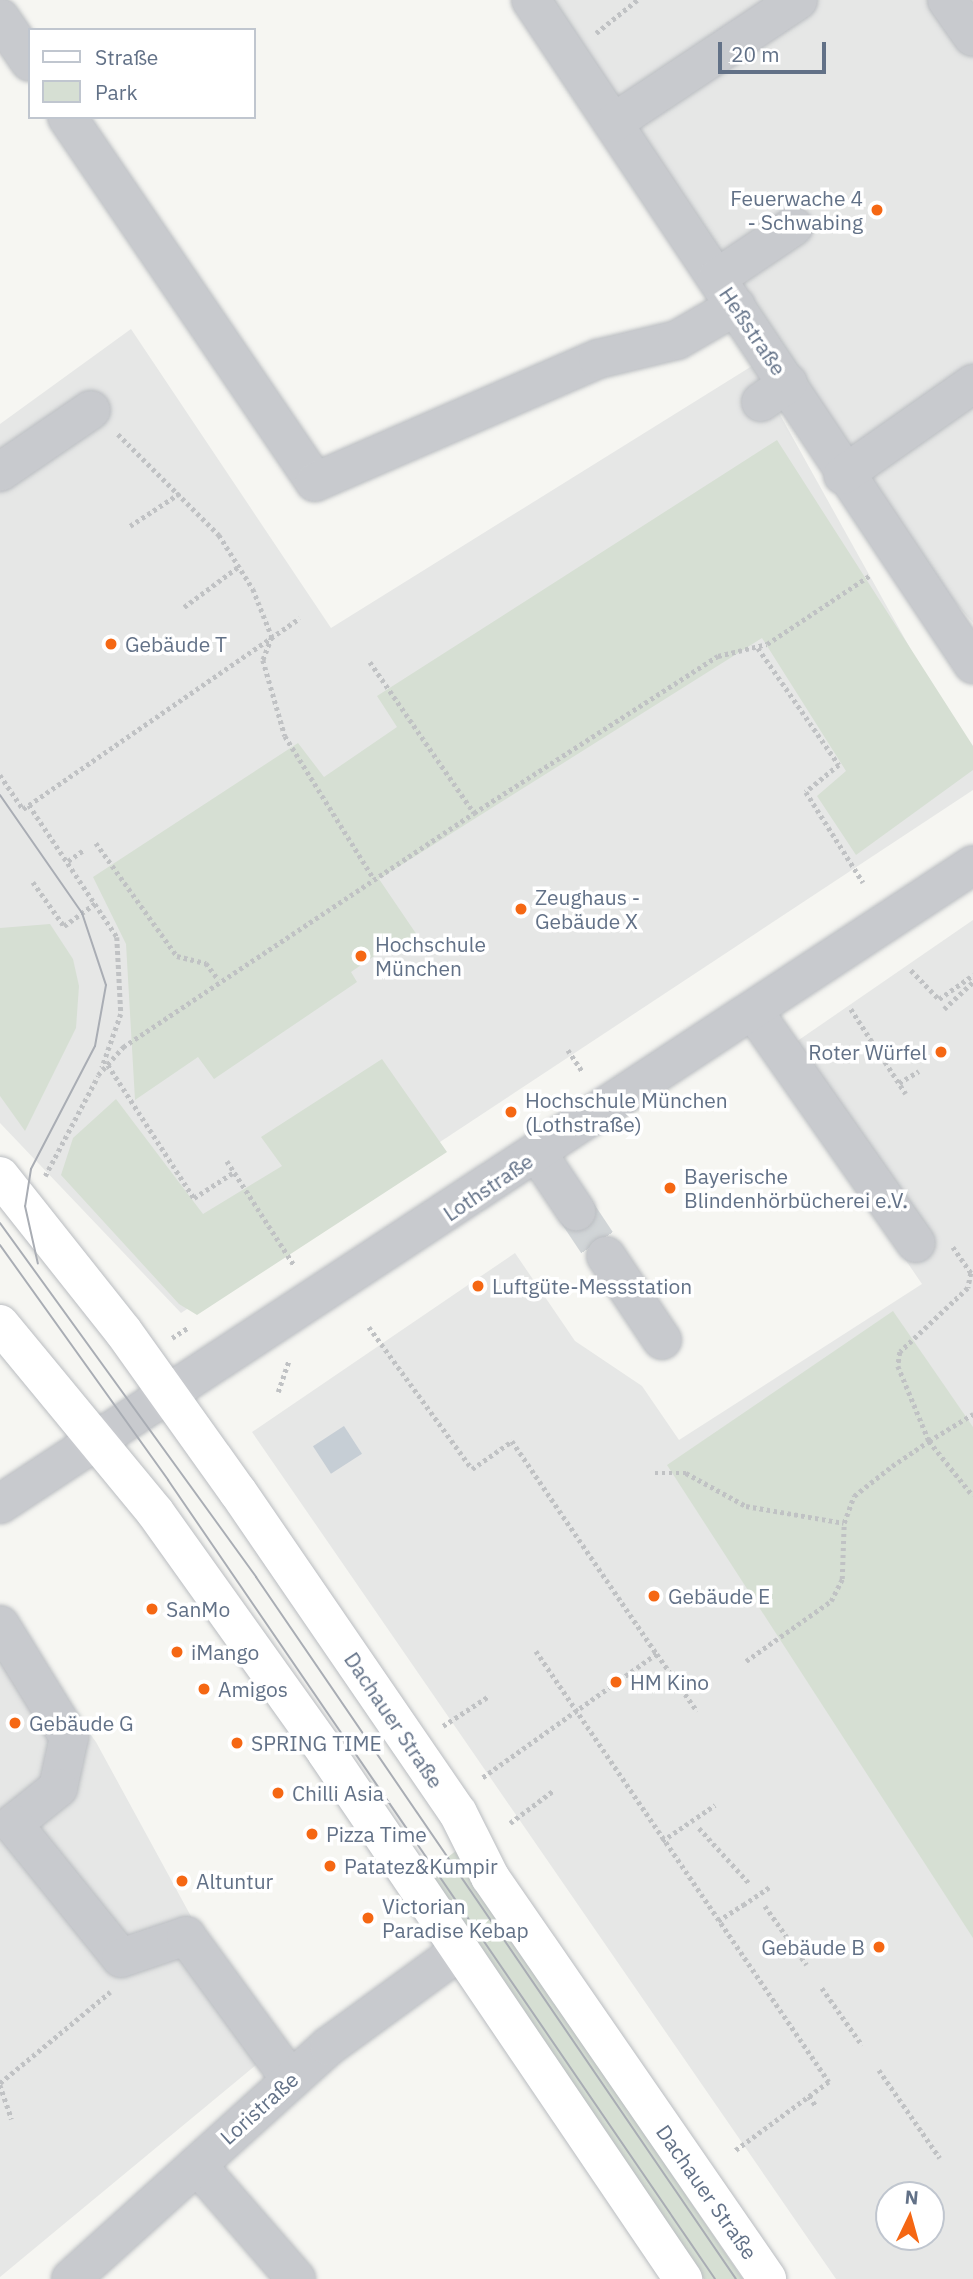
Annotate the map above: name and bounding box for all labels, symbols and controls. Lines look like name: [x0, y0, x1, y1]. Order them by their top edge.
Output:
legend: [28, 28, 256, 119]
scale bar: [721, 28, 830, 72]
text: 20 m: [731, 40, 780, 68]
text: Straße: [95, 43, 158, 71]
text: Park: [95, 78, 138, 106]
place label: Feuerwache 4 - Schwabing: [730, 185, 863, 235]
marker: Feuerwache 4 - Schwabing: [869, 202, 885, 218]
street label: Heßstraße: [714, 282, 792, 380]
place label: Gebäude T: [125, 631, 227, 657]
marker: Gebäude T: [103, 636, 119, 652]
place label: Zeughaus - Gebäude X: [535, 884, 640, 934]
marker: Zeughaus - Gebäude X: [513, 901, 529, 917]
place label: Hochschule München: [375, 931, 486, 981]
marker: Hochschule München: [353, 948, 369, 964]
place label: Roter Würfel: [808, 1039, 927, 1065]
marker: Roter Würfel: [933, 1044, 949, 1060]
place label: Hochschule München (Lothstraße): [525, 1087, 728, 1137]
marker: Hochschule München (Lothstraße): [503, 1104, 519, 1120]
street label: Lothstraße: [438, 1148, 538, 1226]
place label: Bayerische Blindenhörbücherei e.V.: [684, 1163, 908, 1213]
marker: Bayerische Blindenhörbücherei e.V.: [662, 1180, 678, 1196]
place label: Luftgüte-Messstation: [492, 1273, 692, 1299]
marker: Luftgüte-Messstation: [470, 1278, 486, 1294]
place label: Gebäude E: [668, 1583, 770, 1609]
marker: Gebäude E: [646, 1588, 662, 1604]
place label: SanMo: [166, 1596, 230, 1622]
marker: SanMo: [144, 1601, 160, 1617]
place label: iMango: [191, 1639, 259, 1665]
marker: iMango: [169, 1644, 185, 1660]
street label: Dachauer Straße: [339, 1647, 449, 1793]
place label: HM Kino: [630, 1669, 709, 1695]
marker: HM Kino: [608, 1674, 624, 1690]
place label: Amigos: [218, 1676, 288, 1702]
marker: Amigos: [196, 1681, 212, 1697]
place label: Gebäude G: [29, 1710, 134, 1736]
marker: Gebäude G: [7, 1715, 23, 1731]
place label: SPRING TIME: [251, 1730, 382, 1756]
marker: SPRING TIME: [229, 1735, 245, 1751]
place label: Chilli Asia: [292, 1780, 384, 1806]
marker: Chilli Asia: [270, 1785, 286, 1801]
place label: Pizza Time: [326, 1821, 427, 1847]
marker: Pizza Time: [304, 1826, 320, 1842]
place label: Patatez&Kumpir: [344, 1853, 498, 1879]
marker: Patatez&Kumpir: [322, 1858, 338, 1874]
place label: Altuntur: [196, 1868, 273, 1894]
marker: Altuntur: [174, 1873, 190, 1889]
place label: Victorian Paradise Kebap: [382, 1893, 529, 1943]
marker: Victorian Paradise Kebap: [360, 1910, 376, 1926]
place label: Gebäude B: [761, 1934, 865, 1960]
marker: Gebäude B: [871, 1939, 887, 1955]
street label: Loristraße: [215, 2066, 303, 2150]
street label: Dachauer Straße: [651, 2120, 763, 2264]
north arrow: [875, 2181, 945, 2251]
text: N: [904, 2185, 920, 2210]

